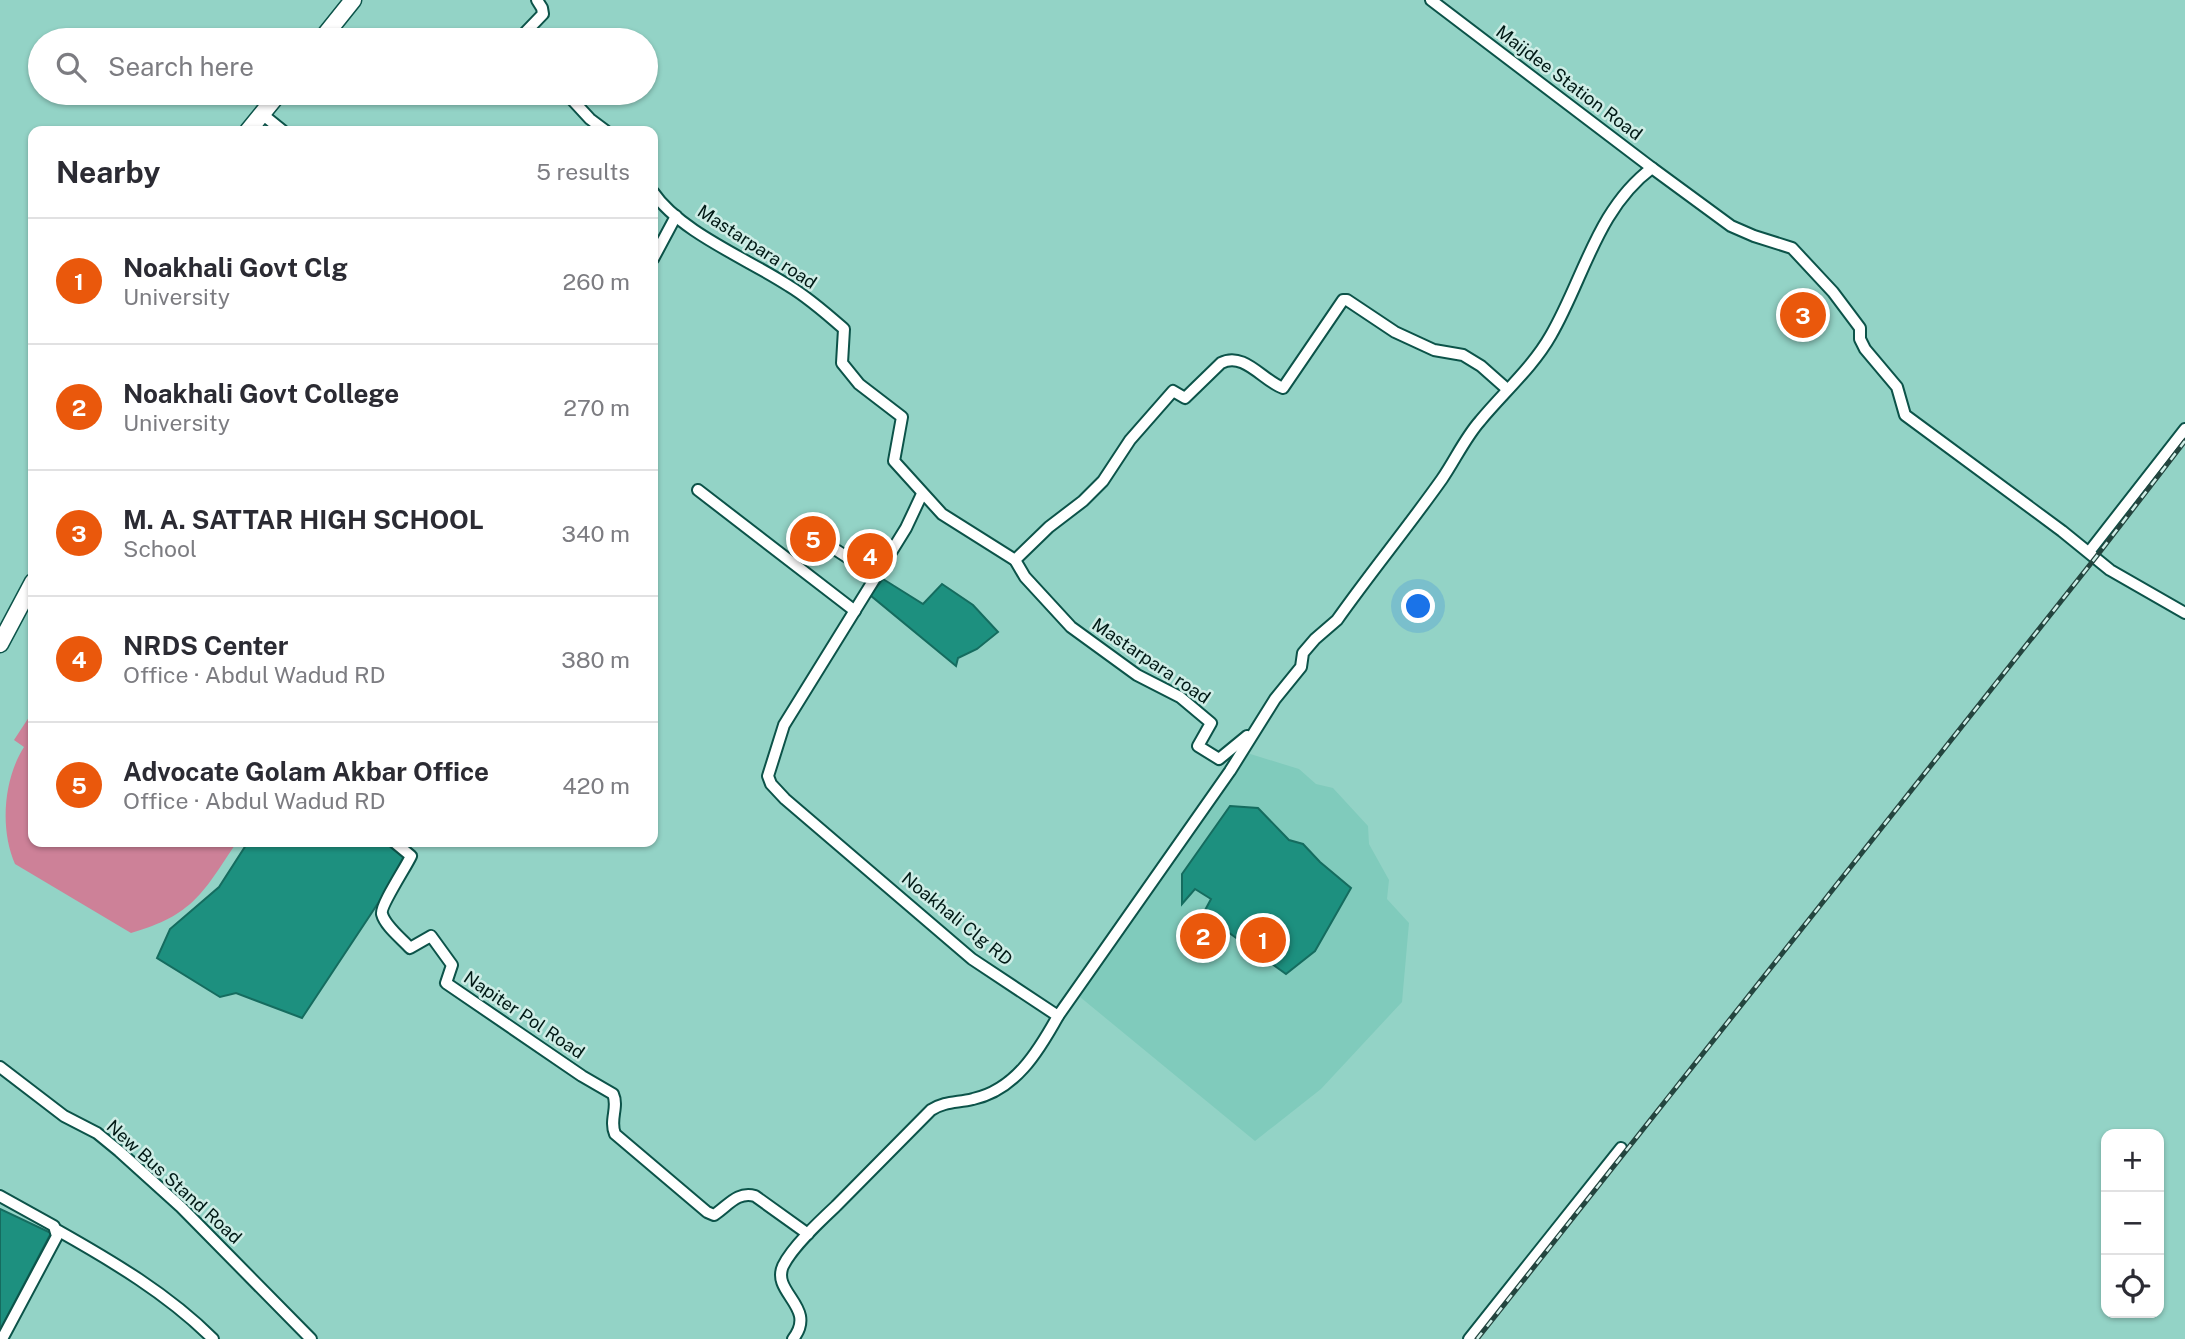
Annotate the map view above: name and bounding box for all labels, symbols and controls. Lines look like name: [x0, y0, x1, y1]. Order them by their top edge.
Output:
street label: Maijdee Station Road: [1492, 21, 1647, 144]
search box: [28, 28, 658, 105]
icon: search: [52, 48, 90, 86]
text: Search here: [108, 51, 254, 82]
text: Nearby: [56, 154, 160, 190]
text: 5 results: [536, 158, 630, 185]
street label: Mastarpara road: [694, 200, 821, 293]
text: Noakhali Govt Clg: [123, 252, 348, 283]
text: 1: [74, 268, 84, 295]
text: 260 m: [563, 268, 630, 295]
text: University: [123, 283, 230, 310]
pin: 3: [1780, 289, 1826, 341]
text: Noakhali Govt College: [123, 378, 399, 409]
text: 2: [72, 394, 86, 421]
text: 270 m: [563, 394, 630, 421]
text: University: [123, 409, 230, 436]
text: M. A. SATTAR HIGH SCHOOL: [123, 504, 484, 535]
pin: 5: [790, 513, 836, 565]
text: 3: [71, 520, 87, 547]
text: 340 m: [562, 520, 630, 547]
pin: 4: [847, 530, 893, 582]
text: School: [123, 535, 197, 562]
your location: [1401, 589, 1435, 623]
street label: Mastarpara road: [1088, 613, 1214, 708]
text: NRDS Center: [123, 630, 289, 661]
text: 4: [71, 646, 87, 673]
text: 380 m: [561, 646, 630, 673]
text: Office · Abdul Wadud RD: [123, 661, 386, 688]
text: Advocate Golam Akbar Office: [123, 756, 489, 787]
text: 5: [71, 772, 87, 799]
text: 420 m: [562, 772, 630, 799]
text: Office · Abdul Wadud RD: [123, 787, 386, 814]
street label: Noakhali Clg RD: [898, 868, 1017, 970]
pin: 2: [1180, 910, 1226, 962]
pin: 1: [1240, 914, 1286, 966]
street label: Napiter Pol Road: [460, 966, 589, 1063]
street label: New Bus Stand Road: [102, 1115, 246, 1248]
map controls: [2101, 1129, 2164, 1318]
button: +: [2101, 1129, 2164, 1192]
button: −: [2101, 1192, 2164, 1255]
button: locate: [2101, 1255, 2164, 1318]

